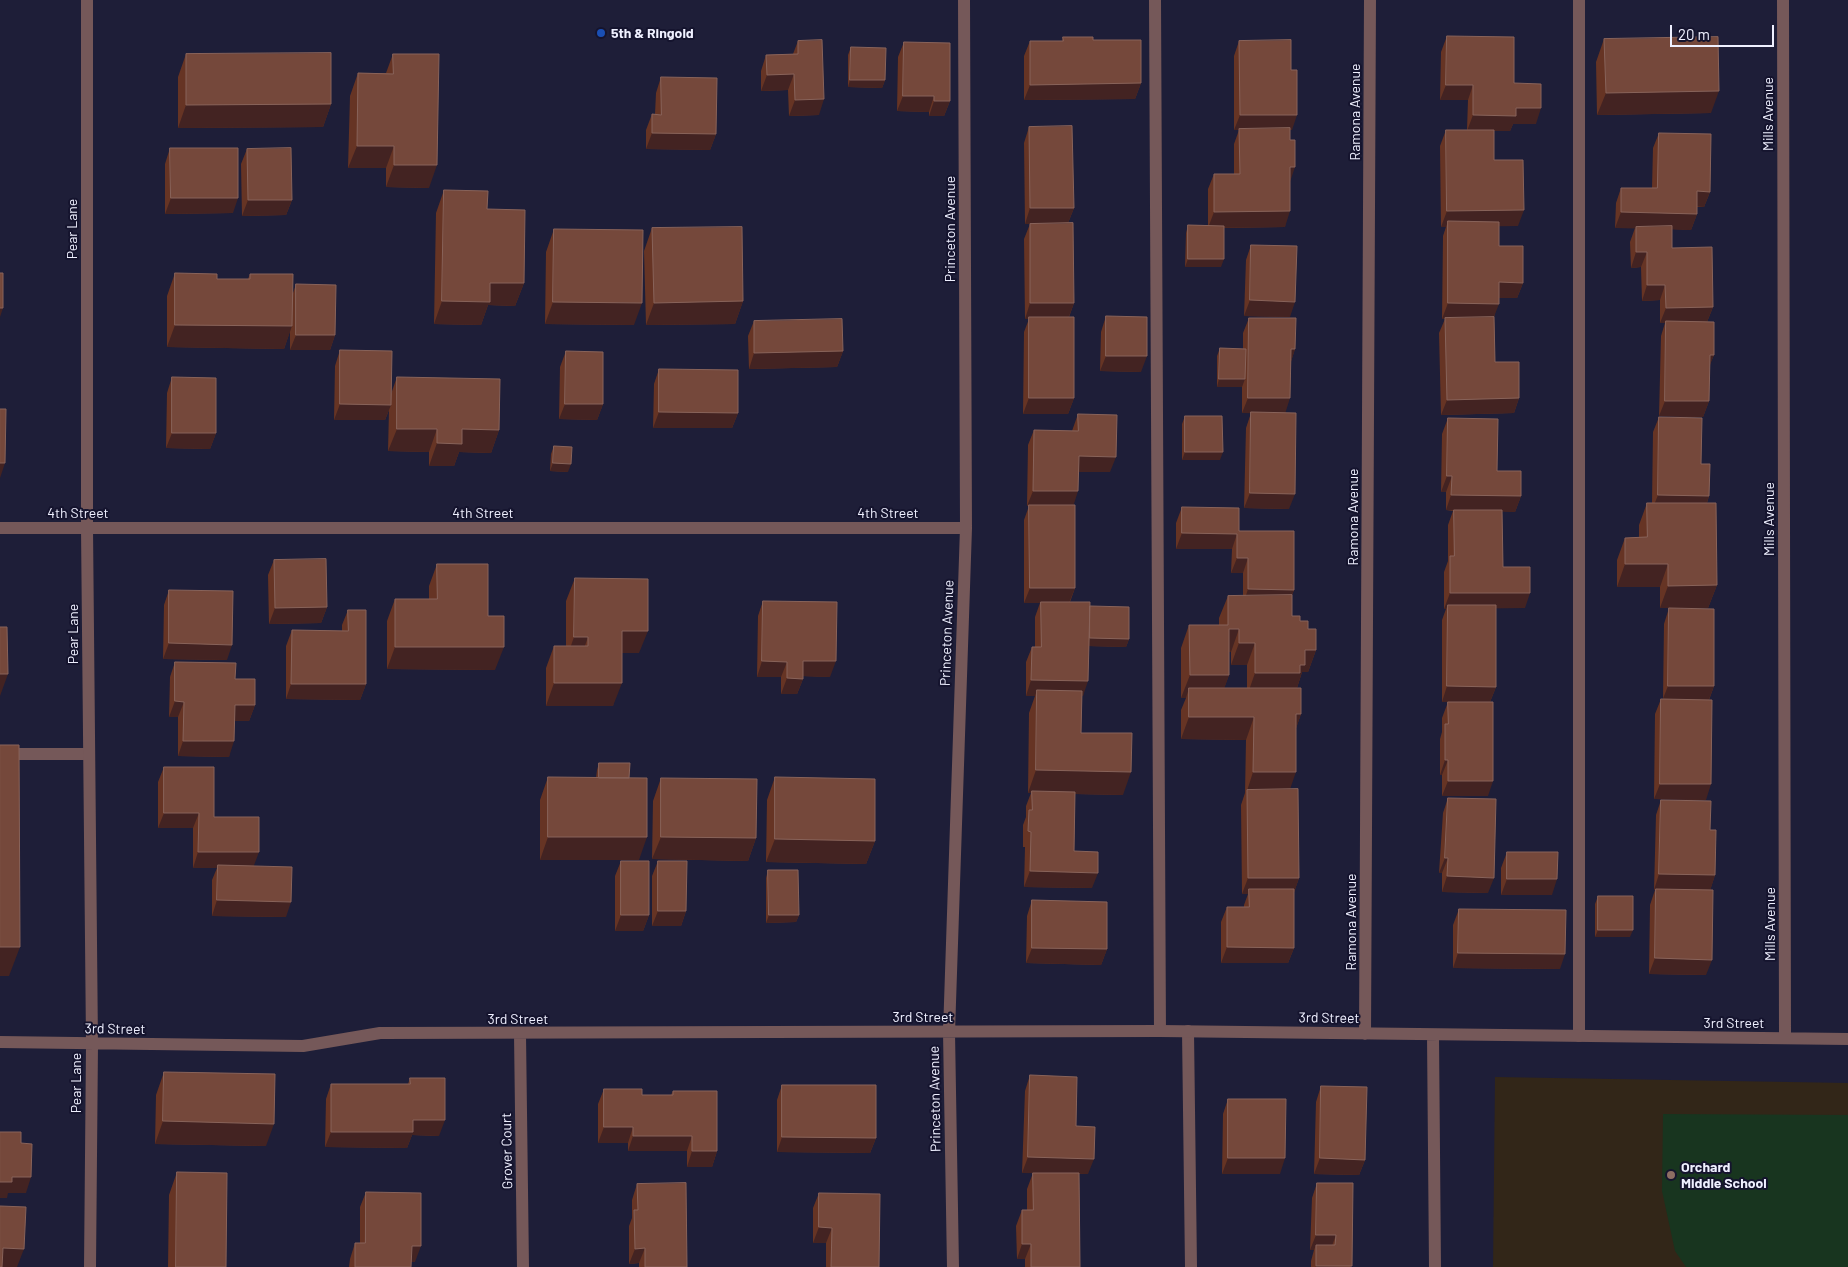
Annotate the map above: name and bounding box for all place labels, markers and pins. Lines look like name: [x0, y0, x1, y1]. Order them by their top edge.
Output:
place label: 5th & Ringold: [611, 25, 694, 41]
marker: 5th & Ringold: [595, 27, 607, 39]
place label: Orchard Middle School: [1681, 1159, 1767, 1192]
marker: Orchard Middle School: [1665, 1169, 1677, 1181]

